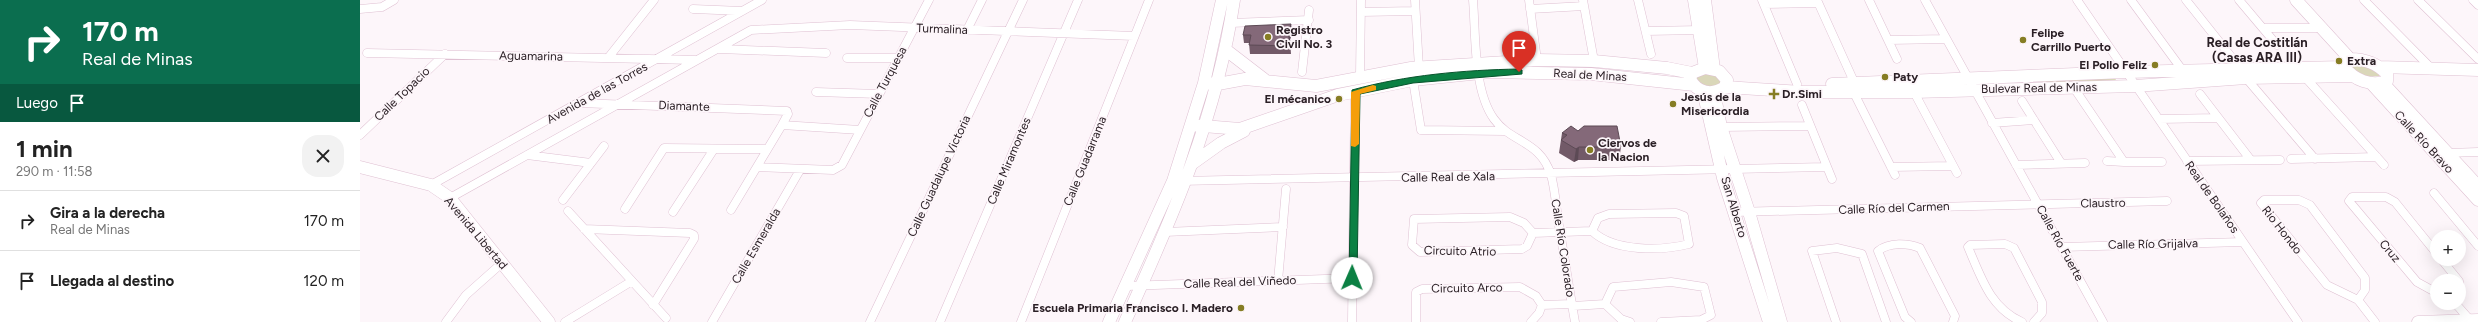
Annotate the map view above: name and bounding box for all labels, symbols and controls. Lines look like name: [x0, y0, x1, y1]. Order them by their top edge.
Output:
text: 170 m: [82, 14, 159, 48]
icon: right: [16, 16, 68, 68]
street label: Turmalina: [916, 21, 968, 37]
place label: Registro Civil No. 3: [1276, 23, 1333, 51]
place label: Felipe Carrillo Puerto: [2031, 26, 2111, 54]
pin: [1502, 31, 1536, 72]
marker: Registro Civil No. 3: [1263, 32, 1273, 42]
marker: Felipe Carrillo Puerto: [2018, 35, 2028, 45]
district label: Real de Costitlán (Casas ARA III): [2206, 35, 2308, 65]
icon: arrive: [1508, 37, 1530, 59]
street label: Calle Turquesa: [860, 44, 910, 120]
text: Real de Minas: [82, 48, 193, 70]
street label: Aguamarina: [499, 48, 563, 64]
place label: Extra: [2347, 54, 2376, 68]
marker: Extra: [2334, 56, 2344, 66]
place label: El Pollo Feliz: [2079, 58, 2147, 72]
street label: Avenida de las Torres: [544, 59, 650, 127]
marker: El Pollo Feliz: [2150, 60, 2160, 70]
street label: Calle Topacio: [371, 64, 433, 124]
street label: Real de Minas: [1553, 66, 1628, 84]
place label: Paty: [1893, 70, 1918, 84]
marker: Paty: [1880, 72, 1890, 82]
street label: Bulevar Real de Minas: [1981, 80, 2098, 96]
place label: Dr.Simi: [1782, 87, 1822, 101]
marker: Dr.Simi: [1769, 89, 1779, 99]
place label: Jesús de la Misericordia: [1681, 90, 1749, 118]
icon: arrive: [66, 92, 88, 114]
place label: El mécanico: [1265, 92, 1331, 106]
text: Luego: [16, 94, 58, 112]
marker: El mécanico: [1334, 94, 1344, 104]
street label: Diamante: [658, 98, 710, 114]
marker: Jesús de la Misericordia: [1668, 99, 1678, 109]
street label: Calle Río Bravo: [2392, 108, 2457, 176]
street label: Calle Guadalupe Victoria: [905, 113, 973, 239]
street label: Calle Guadarrama: [1061, 114, 1109, 208]
street label: Calle Miramontes: [984, 115, 1034, 207]
text: 1 min: [16, 134, 73, 163]
button: close: [302, 135, 344, 177]
place label: Ciervos de la Nacion: [1598, 136, 1657, 164]
marker: Ciervos de la Nacion: [1585, 145, 1595, 155]
street label: Real de Bolaños: [2182, 158, 2242, 236]
text: 290 m · 11:58: [16, 164, 92, 179]
street label: Calle Real de Xala: [1401, 169, 1495, 185]
street label: San Alberto: [1718, 175, 1750, 239]
street label: Avenida Libertad: [442, 194, 510, 272]
street label: Claustro: [2080, 196, 2126, 210]
street label: Calle Río Colorado: [1548, 198, 1578, 298]
street label: Calle Río del Carmen: [1838, 199, 1950, 217]
street label: Calle Río Fuerte: [2033, 203, 2087, 284]
street label: Rio Hondo: [2259, 203, 2305, 257]
text: Gira a la derecha: [50, 204, 165, 222]
street label: Calle Esmeralda: [729, 206, 783, 286]
icon: right: [16, 210, 38, 232]
text: 170 m: [304, 212, 344, 230]
text: Real de Minas: [50, 222, 130, 237]
map controls: [2430, 230, 2466, 310]
button: +: [2430, 230, 2466, 266]
street label: Calle Río Grijalva: [2108, 236, 2198, 252]
street label: Cruz: [2377, 237, 2404, 265]
street label: Circuito Atrio: [1424, 243, 1496, 259]
position arrow: [1331, 257, 1373, 299]
icon: arrive: [16, 270, 38, 292]
text: Llegada al destino: [50, 272, 174, 290]
text: 120 m: [303, 272, 344, 290]
street label: Calle Real del Viñedo: [1183, 273, 1297, 291]
button: −: [2430, 274, 2466, 310]
street label: Circuito Arco: [1431, 280, 1503, 296]
place label: Escuela Primaria Francisco I. Madero: [1032, 301, 1233, 315]
marker: Escuela Primaria Francisco I. Madero: [1236, 303, 1246, 313]

